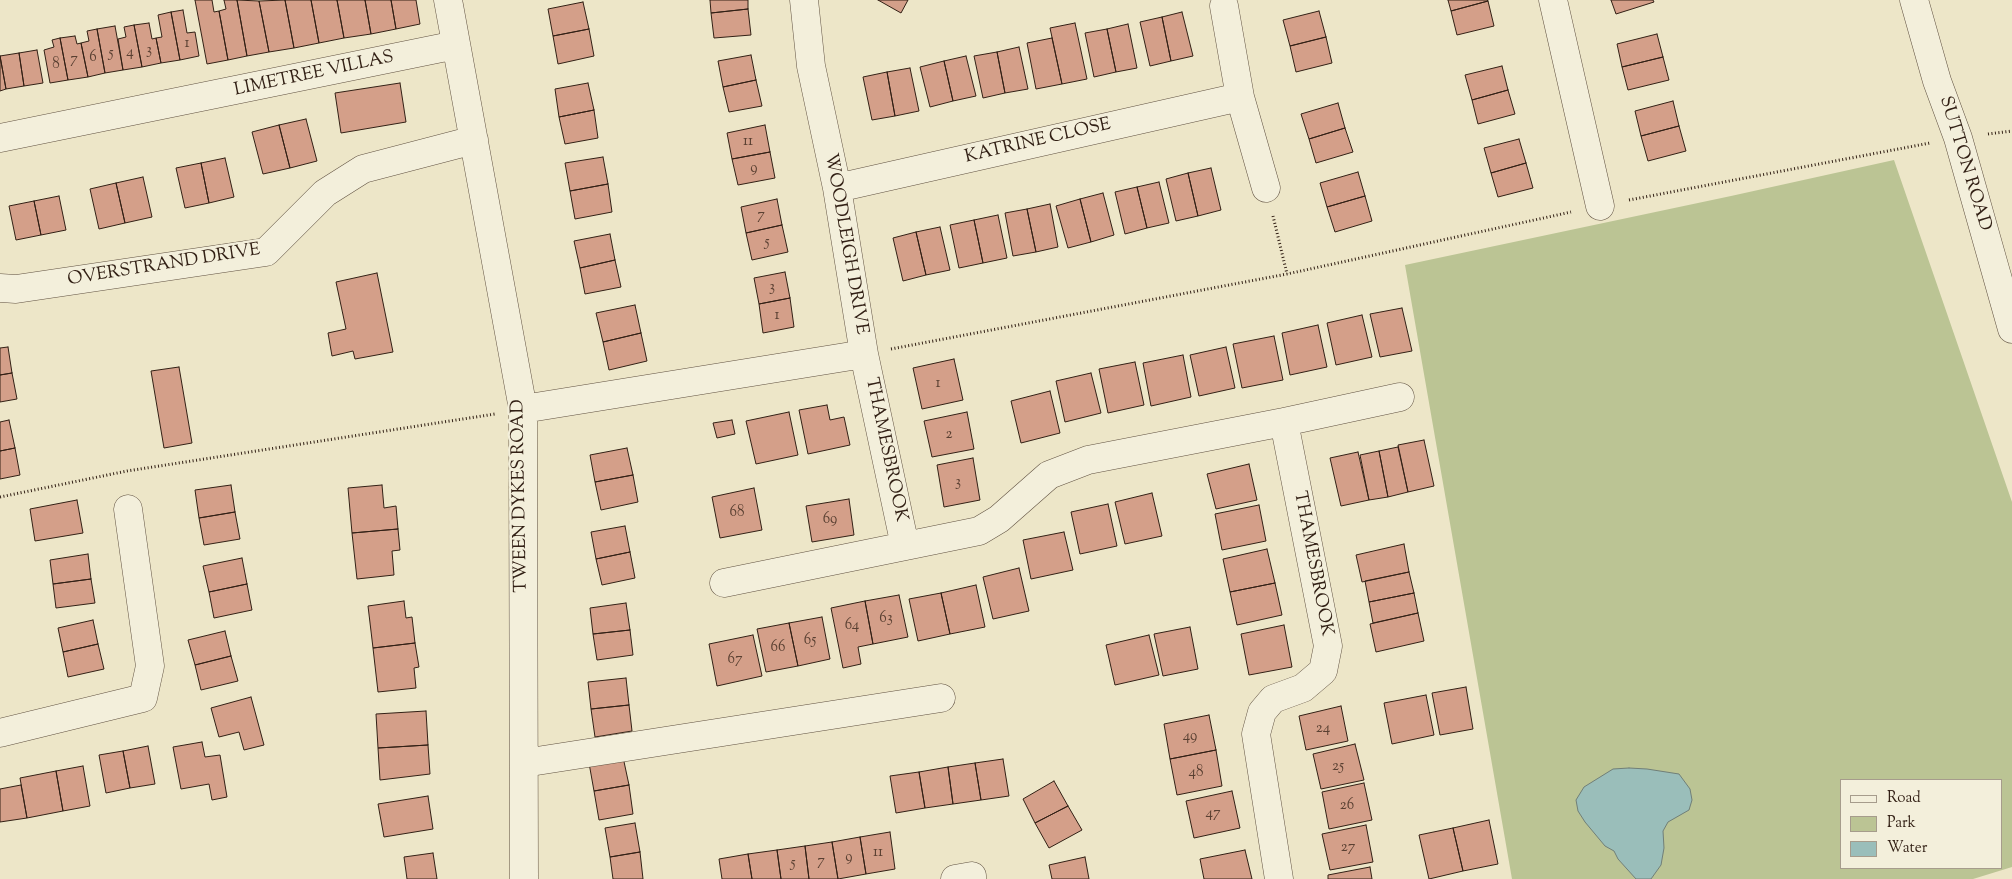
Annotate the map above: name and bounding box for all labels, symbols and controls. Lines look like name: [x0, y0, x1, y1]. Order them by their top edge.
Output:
house number: 1: [184, 35, 190, 53]
house number: 3: [146, 42, 152, 60]
house number: 4: [126, 44, 134, 62]
house number: 5: [108, 45, 114, 63]
street label: LIMETREE VILLAS: [232, 48, 396, 102]
house number: 6: [89, 49, 97, 67]
house number: 7: [70, 51, 78, 69]
house number: 8: [52, 56, 60, 74]
street label: SUTTON ROAD: [1933, 94, 1995, 234]
street label: KATRINE CLOSE: [963, 115, 1113, 169]
house number: 11: [743, 133, 753, 151]
street label: WOODLEIGH DRIVE: [818, 152, 872, 336]
house number: 9: [750, 160, 758, 178]
house number: 7: [757, 207, 765, 225]
house number: 5: [764, 234, 770, 252]
street label: OVERSTRAND DRIVE: [66, 240, 262, 292]
house number: 3: [769, 279, 775, 297]
house number: 1: [774, 307, 780, 325]
house number: 1: [935, 375, 941, 393]
street label: THAMESBROOK: [859, 376, 911, 524]
street label: TWEEN DYKES ROAD: [509, 399, 533, 593]
house number: 2: [945, 426, 953, 444]
house number: 3: [955, 474, 961, 492]
street label: THAMESBROOK: [1287, 490, 1337, 638]
house number: 68: [730, 504, 744, 522]
house number: 69: [823, 511, 837, 529]
house number: 63: [879, 610, 893, 628]
house number: 64: [845, 617, 859, 635]
house number: 65: [804, 632, 816, 650]
house number: 66: [771, 639, 785, 657]
house number: 67: [728, 651, 742, 669]
house number: 24: [1316, 720, 1330, 738]
house number: 49: [1183, 728, 1197, 746]
house number: 25: [1332, 758, 1344, 776]
house number: 48: [1188, 764, 1204, 782]
legend: [1840, 779, 2002, 869]
text: Road: [1887, 788, 1921, 809]
house number: 26: [1340, 797, 1354, 815]
house number: 47: [1205, 805, 1221, 823]
text: Park: [1887, 813, 1916, 834]
text: Water: [1887, 838, 1927, 859]
house number: 27: [1341, 839, 1355, 857]
house number: 11: [873, 844, 883, 862]
house number: 9: [845, 849, 853, 867]
house number: 7: [817, 853, 825, 871]
house number: 5: [790, 855, 796, 873]

